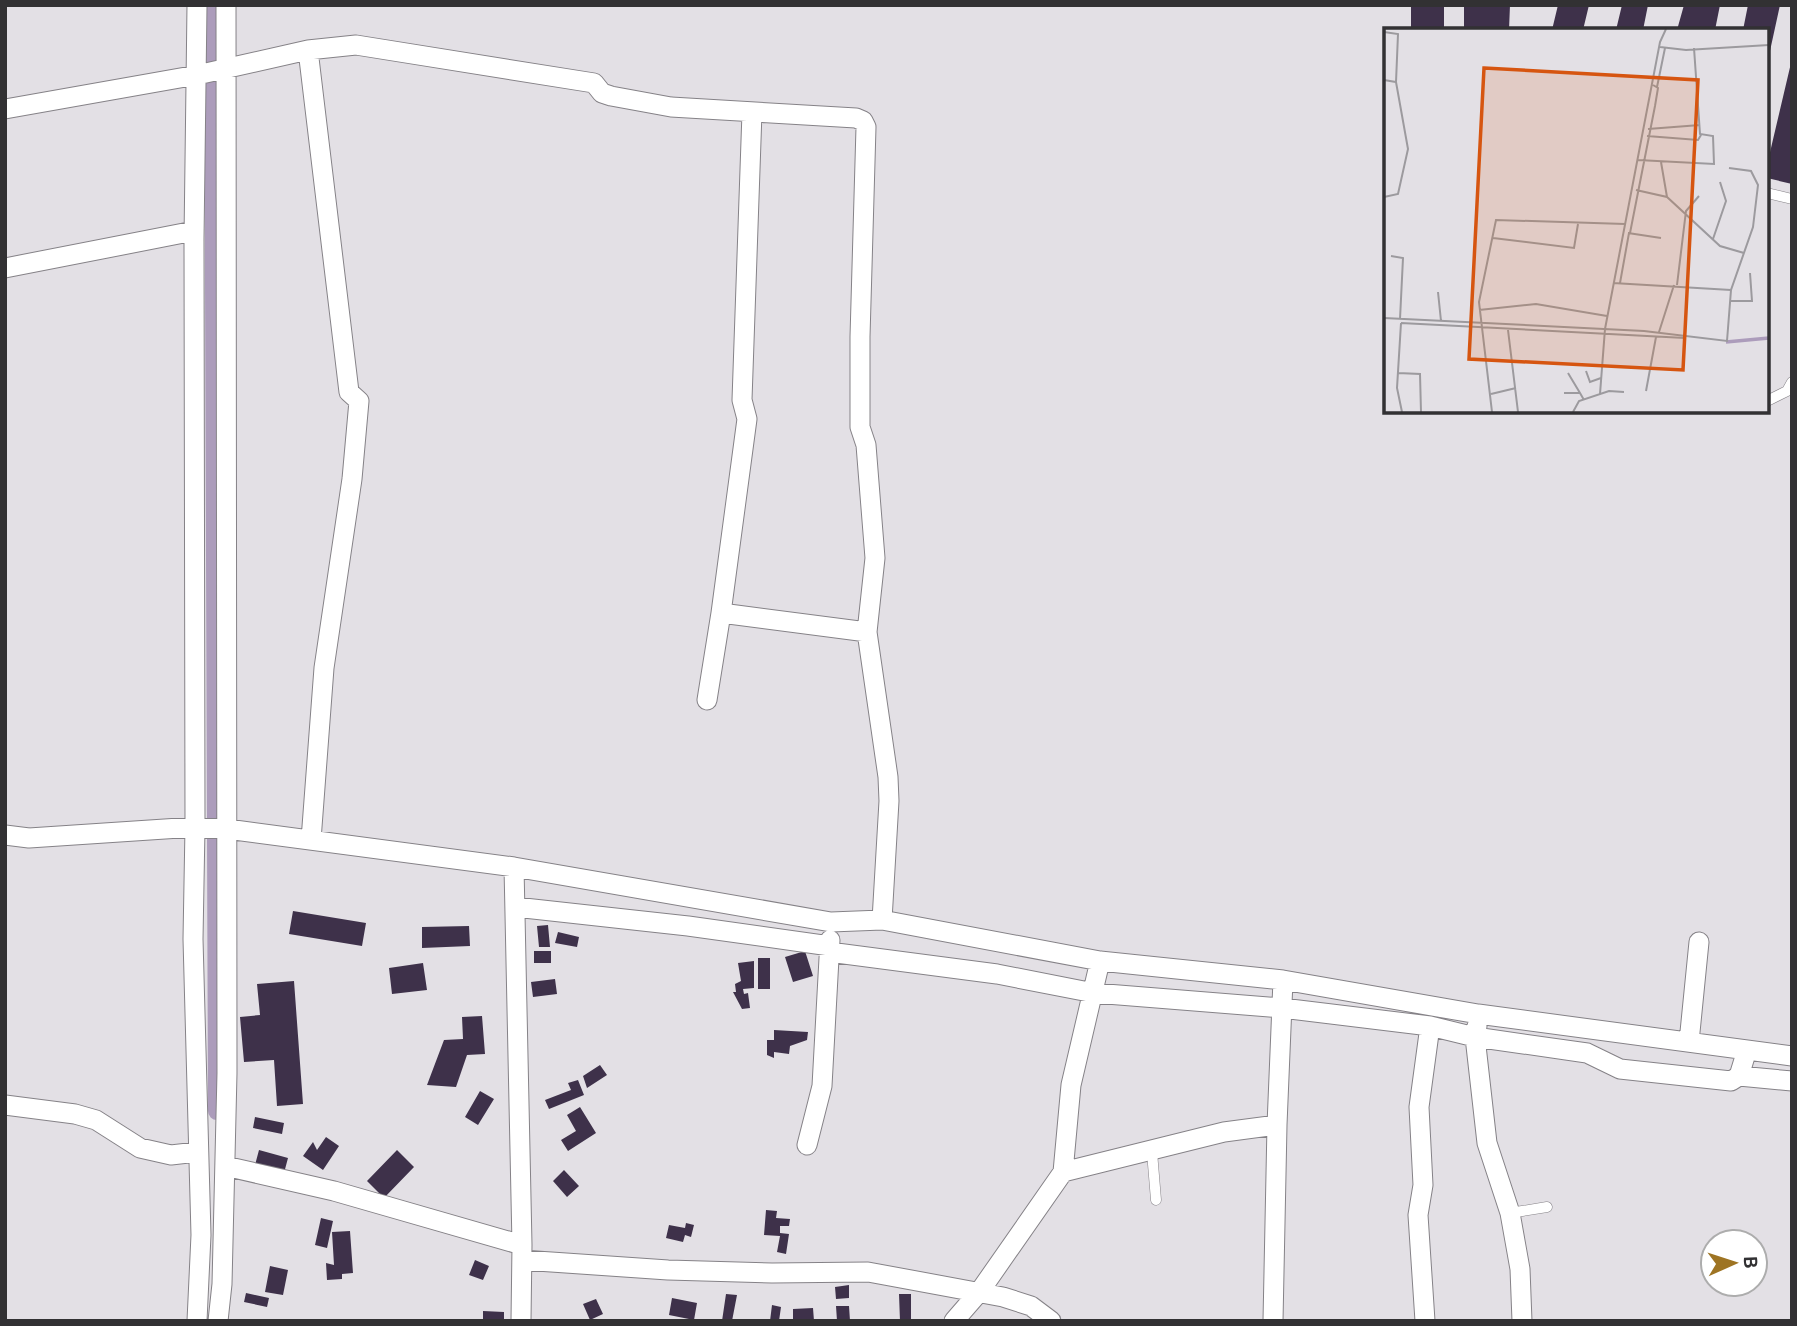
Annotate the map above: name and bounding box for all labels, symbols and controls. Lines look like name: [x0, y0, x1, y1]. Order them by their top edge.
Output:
inset map: [1384, 28, 1769, 413]
north arrow: [1699, 1228, 1769, 1298]
text: B: [1740, 1255, 1762, 1269]

